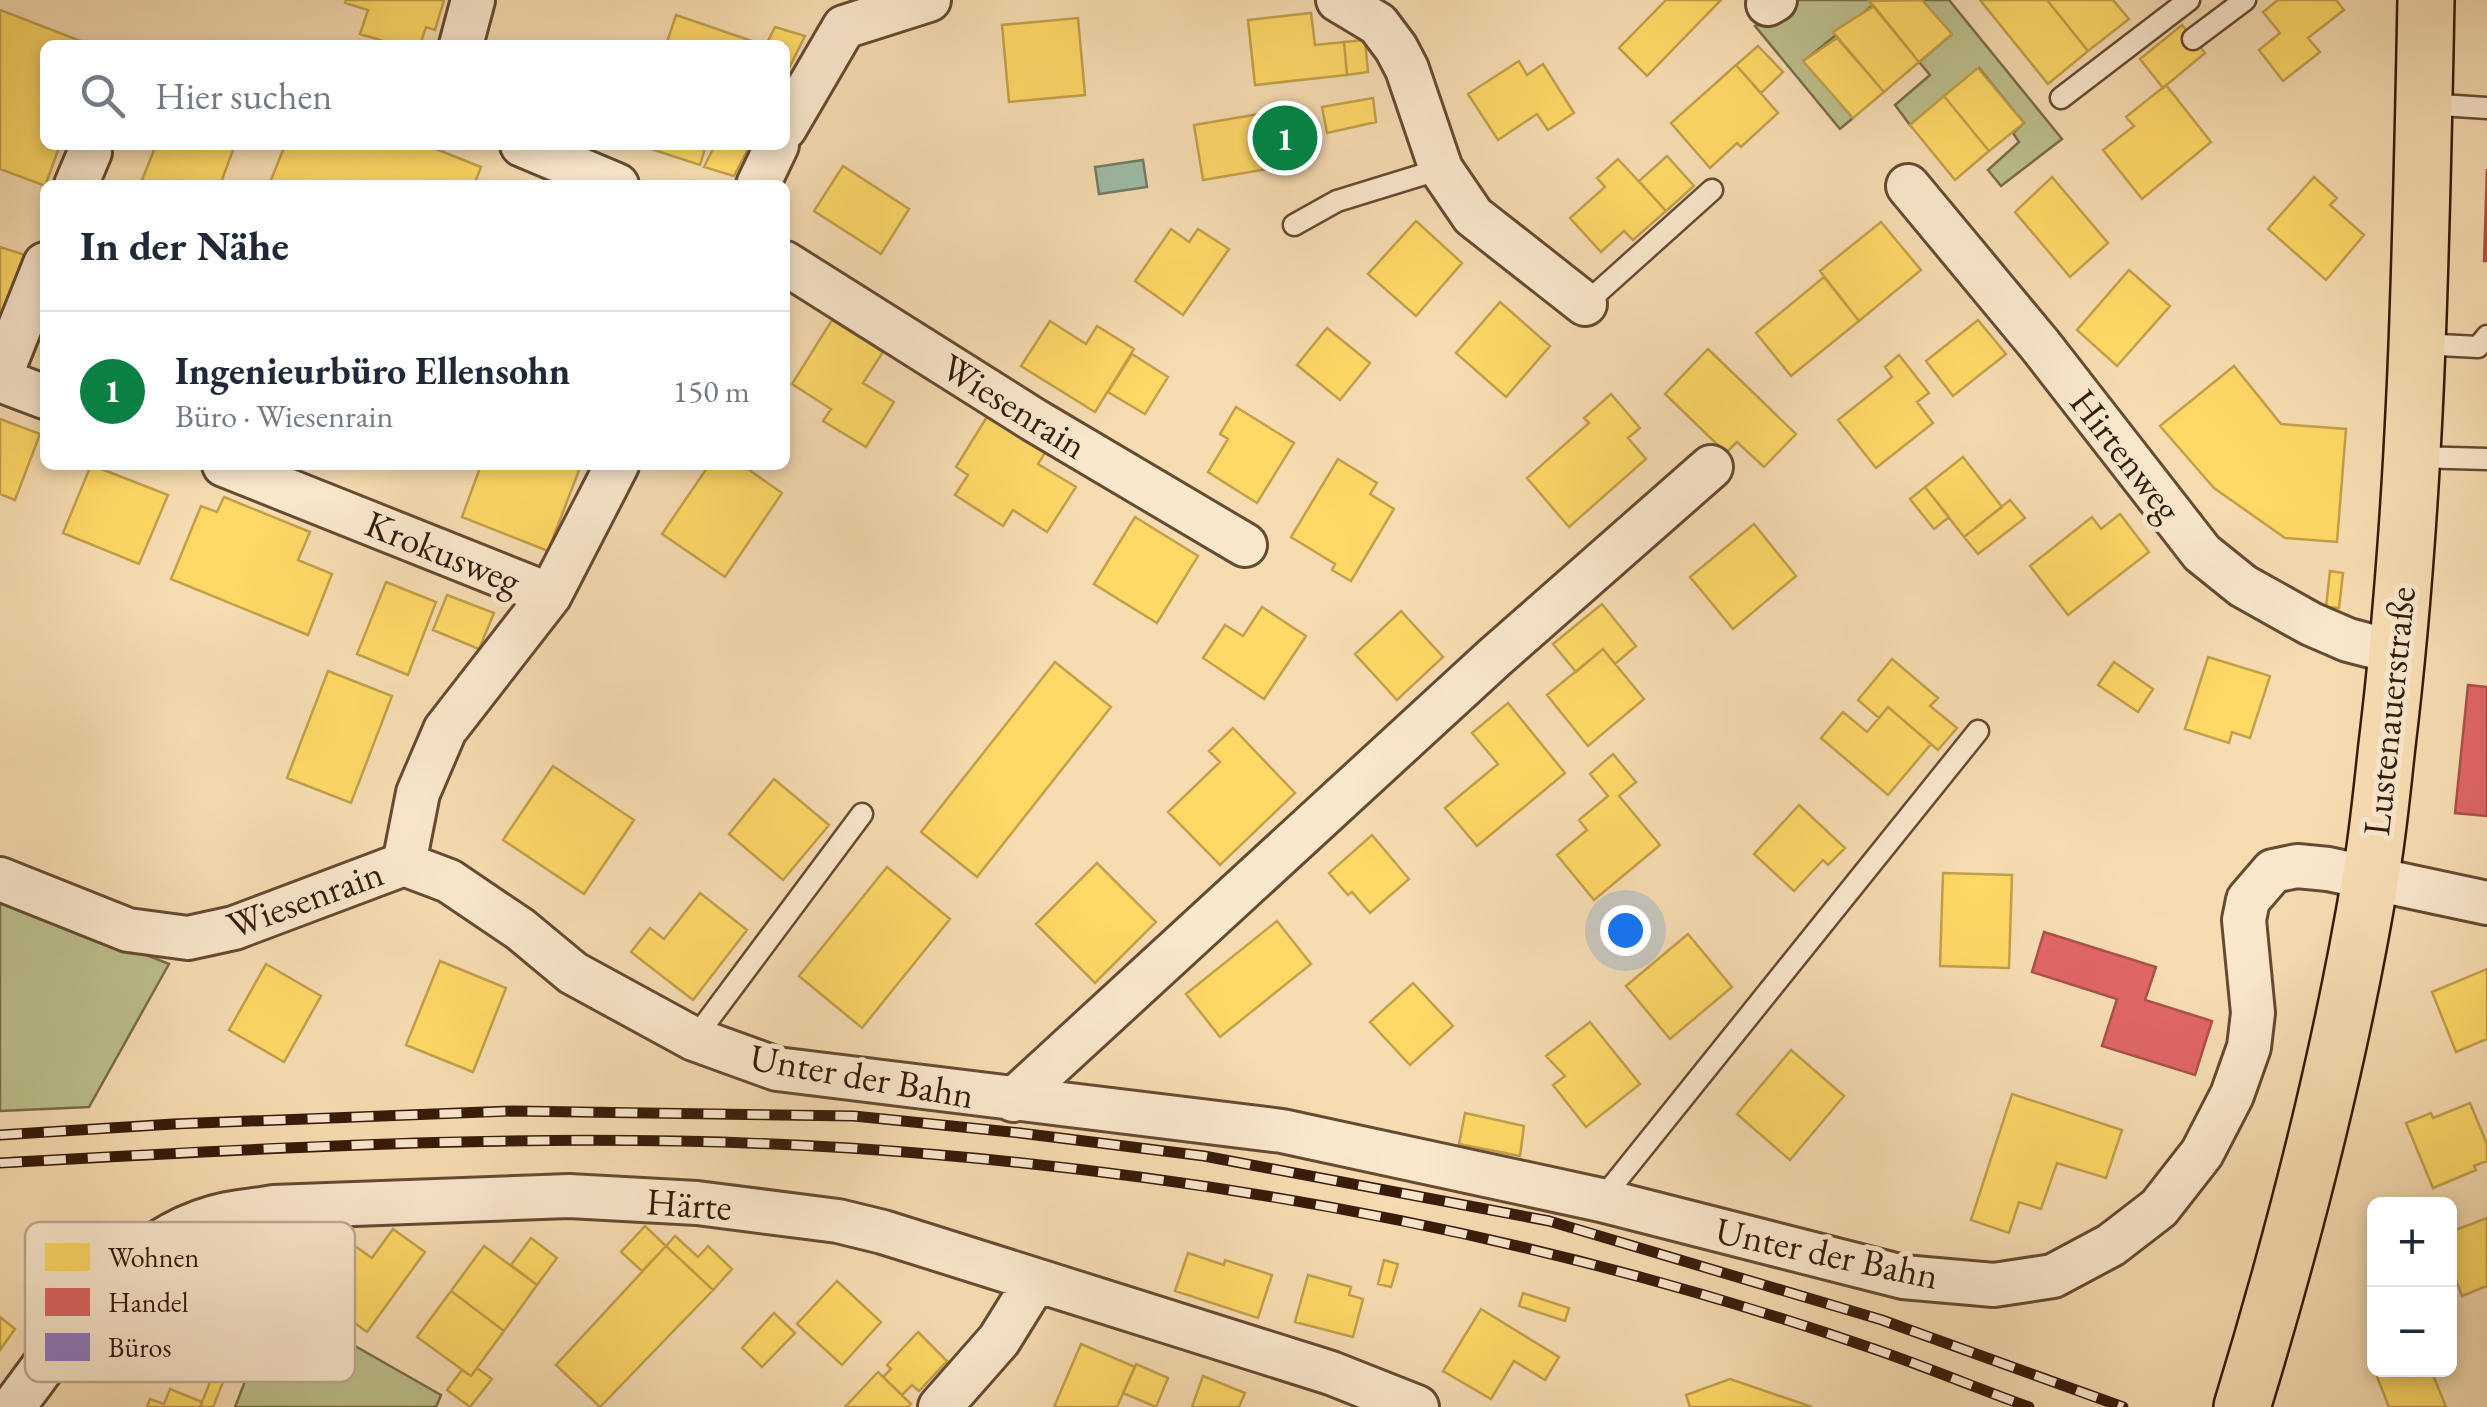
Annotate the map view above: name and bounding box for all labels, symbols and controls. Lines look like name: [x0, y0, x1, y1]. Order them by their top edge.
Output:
search box: [40, 40, 790, 150]
icon: search: [75, 68, 130, 123]
text: Hier suchen: [155, 71, 332, 120]
pin: 1: [1252, 100, 1318, 176]
text: In der Nähe: [80, 218, 289, 273]
street label: Wiesenrain: [932, 342, 1096, 469]
text: Ingenieurbüro Ellensohn: [175, 346, 570, 395]
text: 1: [104, 370, 121, 412]
text: 150 m: [673, 370, 750, 412]
street label: Hirtenweg: [2059, 379, 2194, 531]
text: Büro · Wiesenrain: [175, 395, 393, 437]
street label: Krokusweg: [358, 498, 529, 605]
street label: Lustenauerstraße: [2351, 584, 2426, 838]
street label: Wiesenrain: [220, 848, 390, 949]
your location: [1600, 905, 1651, 956]
street label: Unter der Bahn: [746, 1032, 978, 1119]
street label: Härte: [645, 1176, 733, 1231]
map controls: [2367, 1197, 2457, 1377]
button: +: [2367, 1197, 2457, 1287]
street label: Unter der Bahn: [1711, 1205, 1943, 1300]
legend: [25, 1222, 355, 1382]
text: Wohnen: [108, 1239, 199, 1275]
text: Handel: [108, 1284, 189, 1320]
button: −: [2367, 1287, 2457, 1377]
text: Büros: [108, 1329, 171, 1365]

